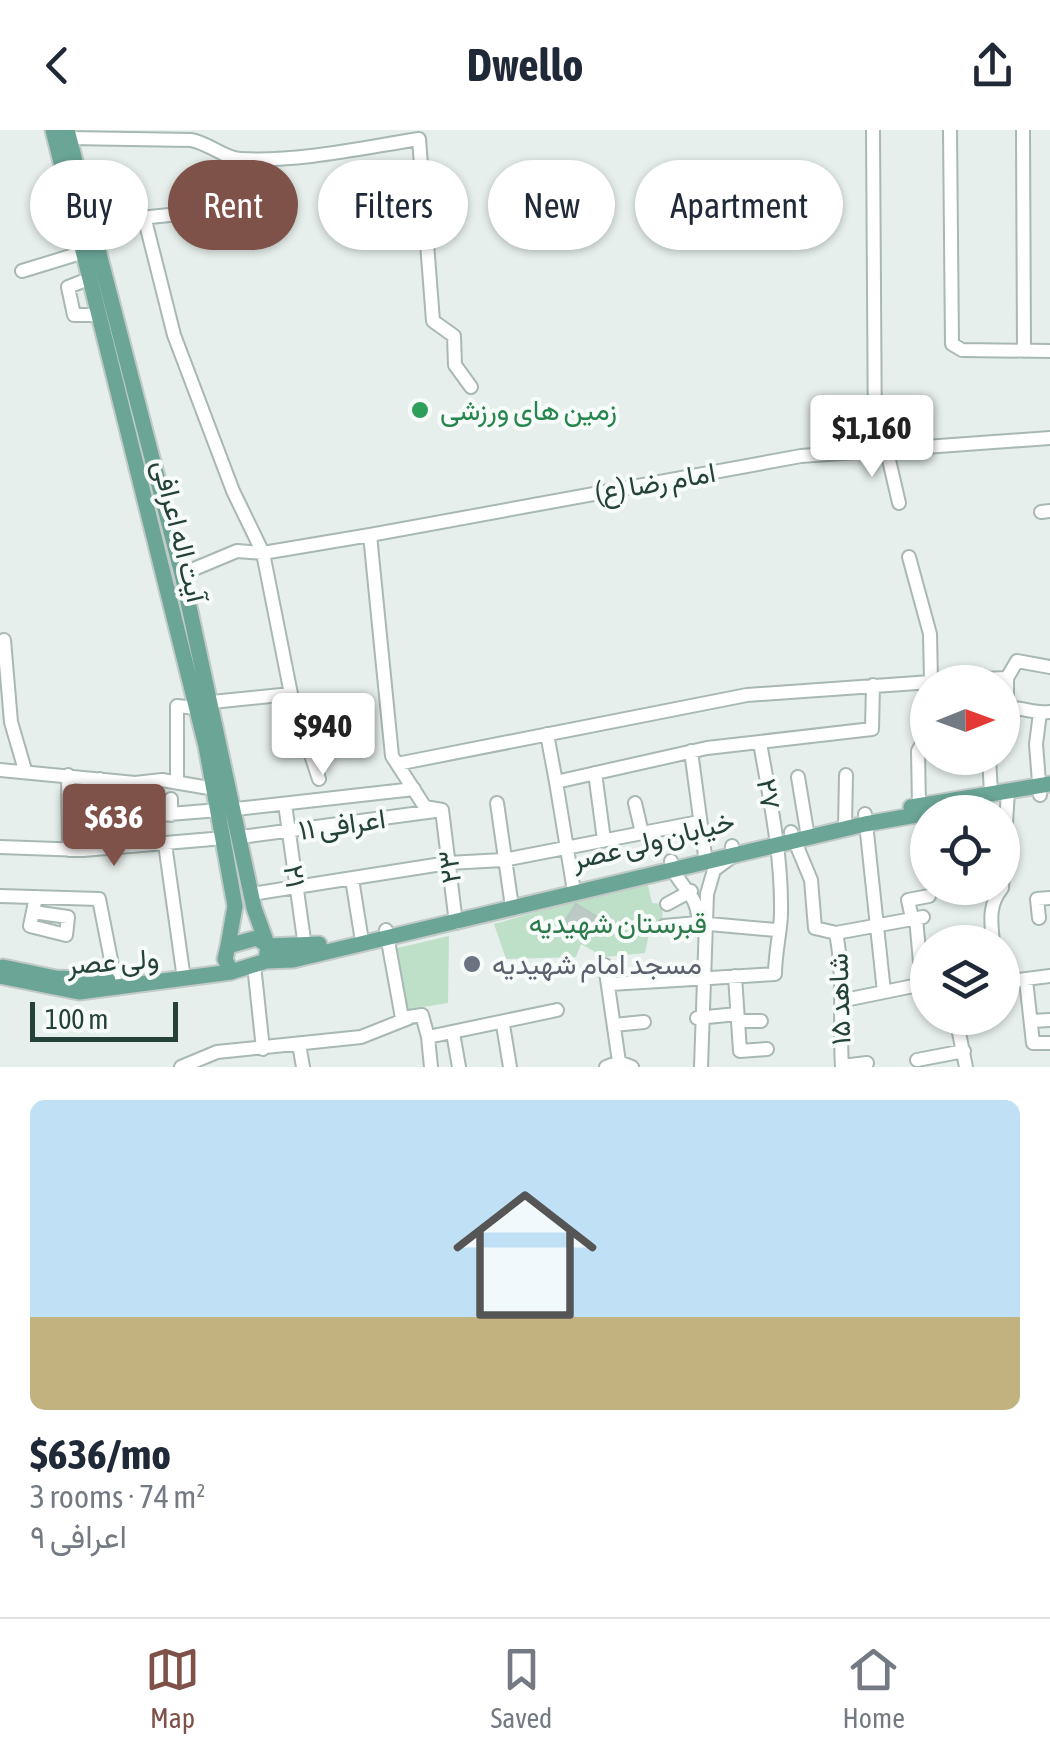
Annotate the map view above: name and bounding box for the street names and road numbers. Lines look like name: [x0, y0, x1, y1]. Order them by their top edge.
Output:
street label: امام رضا (ع): [592, 456, 718, 511]
street label: آیت اله اعرافی: [145, 457, 214, 608]
street label: ۲۷: [751, 776, 787, 812]
street label: اعرافی ۱۱: [296, 802, 388, 848]
street label: خیابان ولی عصر: [567, 804, 738, 878]
street label: ۲۳: [431, 849, 467, 885]
street label: ۲۱: [278, 863, 312, 889]
street label: ولی عصر: [65, 942, 160, 982]
street label: شاهد ۱۵: [821, 952, 857, 1046]

